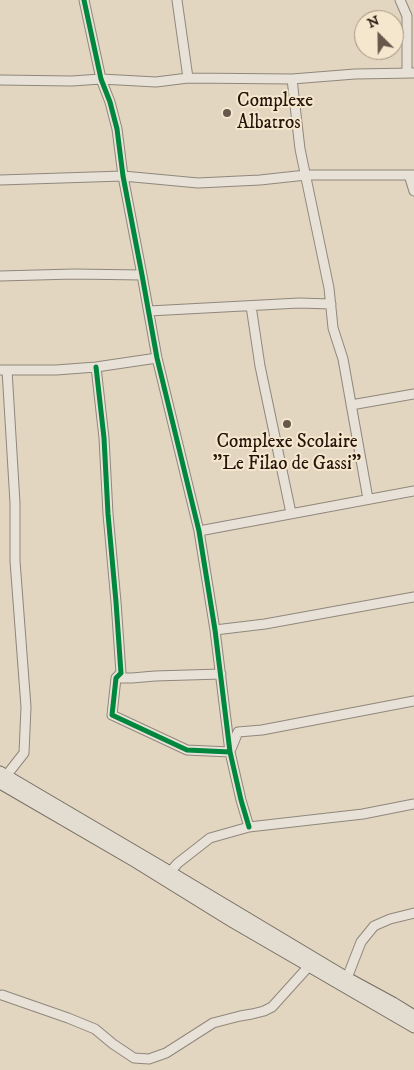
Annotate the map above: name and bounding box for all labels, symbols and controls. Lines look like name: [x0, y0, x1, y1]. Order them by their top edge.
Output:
north arrow: [354, 10, 404, 60]
text: N: [365, 12, 382, 33]
place label: Complexe Albatros: [237, 91, 313, 135]
marker: Complexe Albatros: [221, 107, 233, 119]
marker: Complexe Scolaire "Le Filao de Gassi": [281, 418, 293, 430]
place label: Complexe Scolaire "Le Filao de Gassi": [213, 432, 361, 476]

